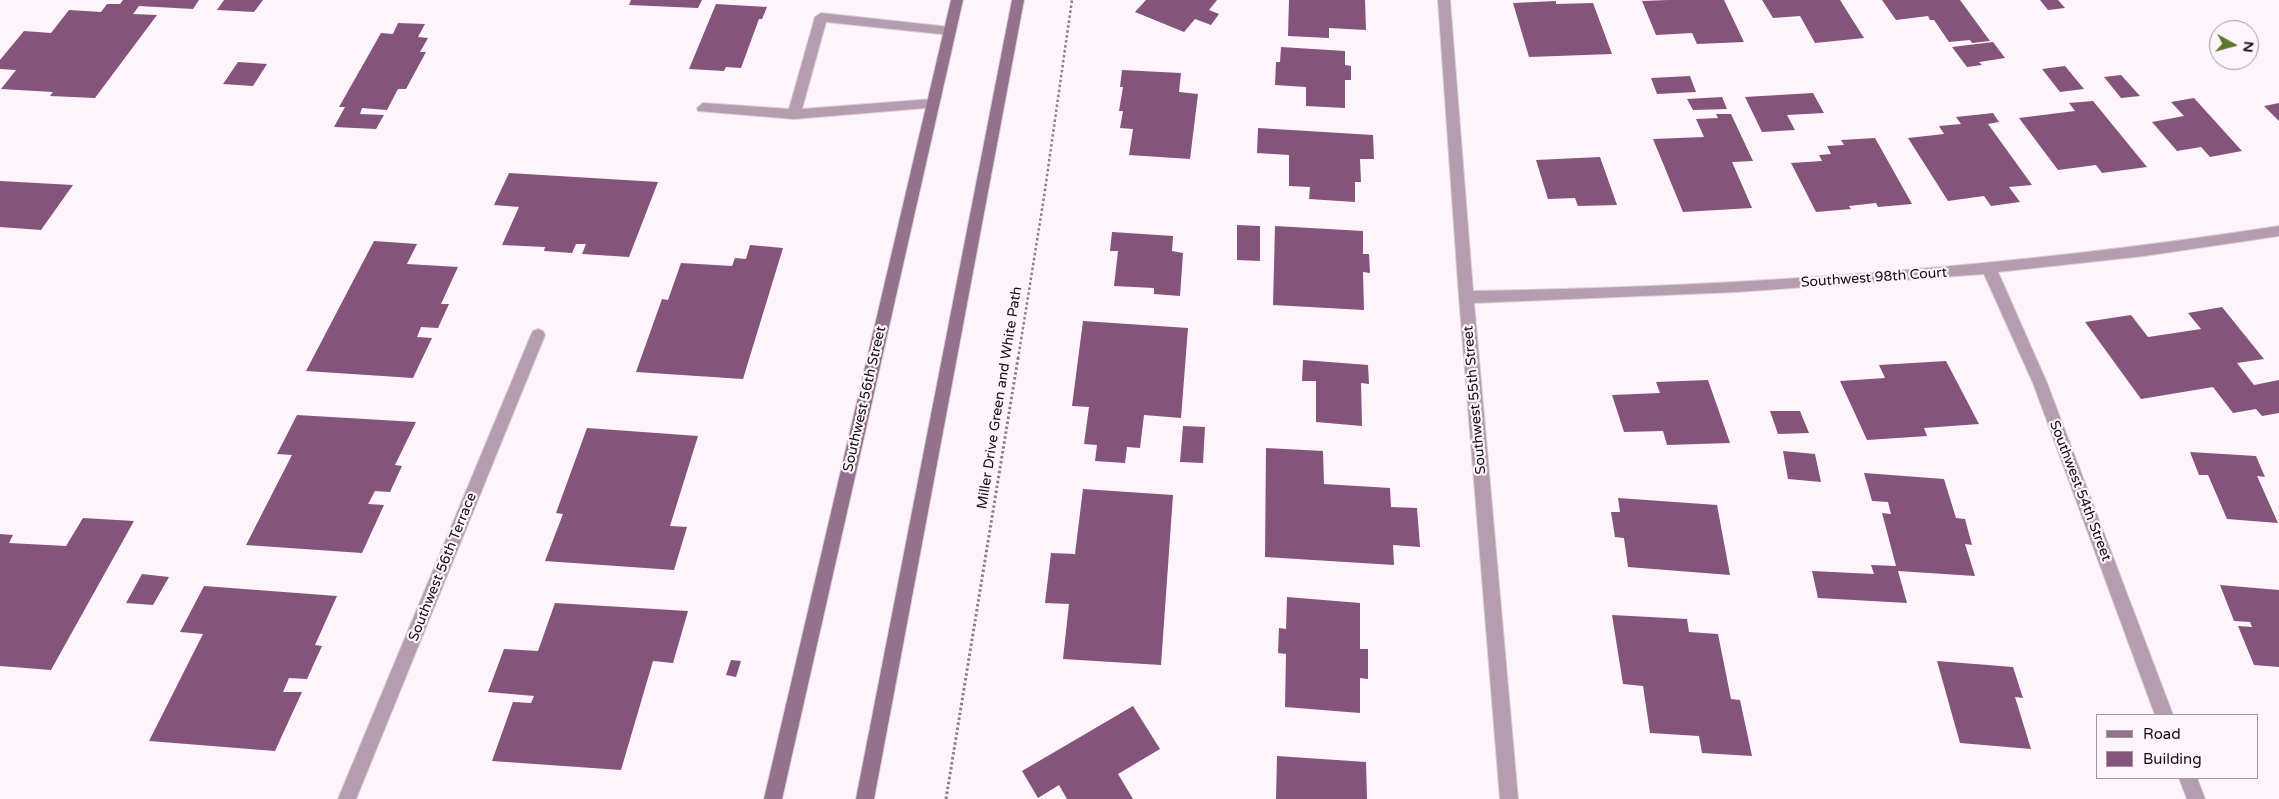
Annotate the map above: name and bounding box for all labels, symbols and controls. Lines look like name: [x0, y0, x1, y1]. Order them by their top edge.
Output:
north arrow: [2209, 20, 2259, 70]
text: N: [2239, 40, 2258, 53]
street label: Southwest 98th Court: [1800, 265, 1948, 291]
street label: Miller Drive Green and White Path: [974, 286, 1026, 510]
street label: Southwest 56th Street: [840, 324, 890, 474]
street label: Southwest 55th Street: [1460, 325, 1490, 475]
street label: Southwest 54th Street: [2045, 418, 2115, 564]
street label: Southwest 56th Terrace: [406, 490, 480, 644]
legend: [2096, 714, 2259, 779]
text: Road: [2143, 725, 2181, 743]
text: Building: [2143, 750, 2202, 768]

